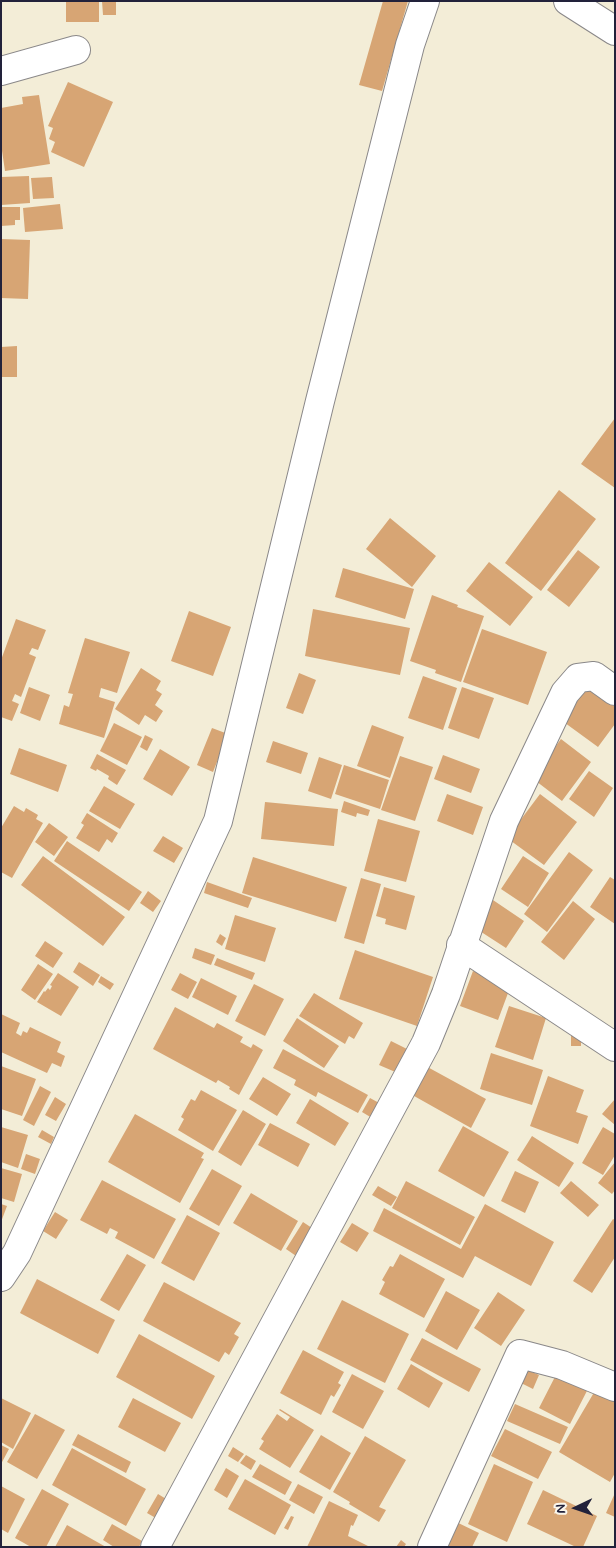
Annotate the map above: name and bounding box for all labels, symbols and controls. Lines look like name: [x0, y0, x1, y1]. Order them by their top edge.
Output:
north arrow: [551, 1483, 601, 1533]
text: N: [552, 1504, 570, 1514]

